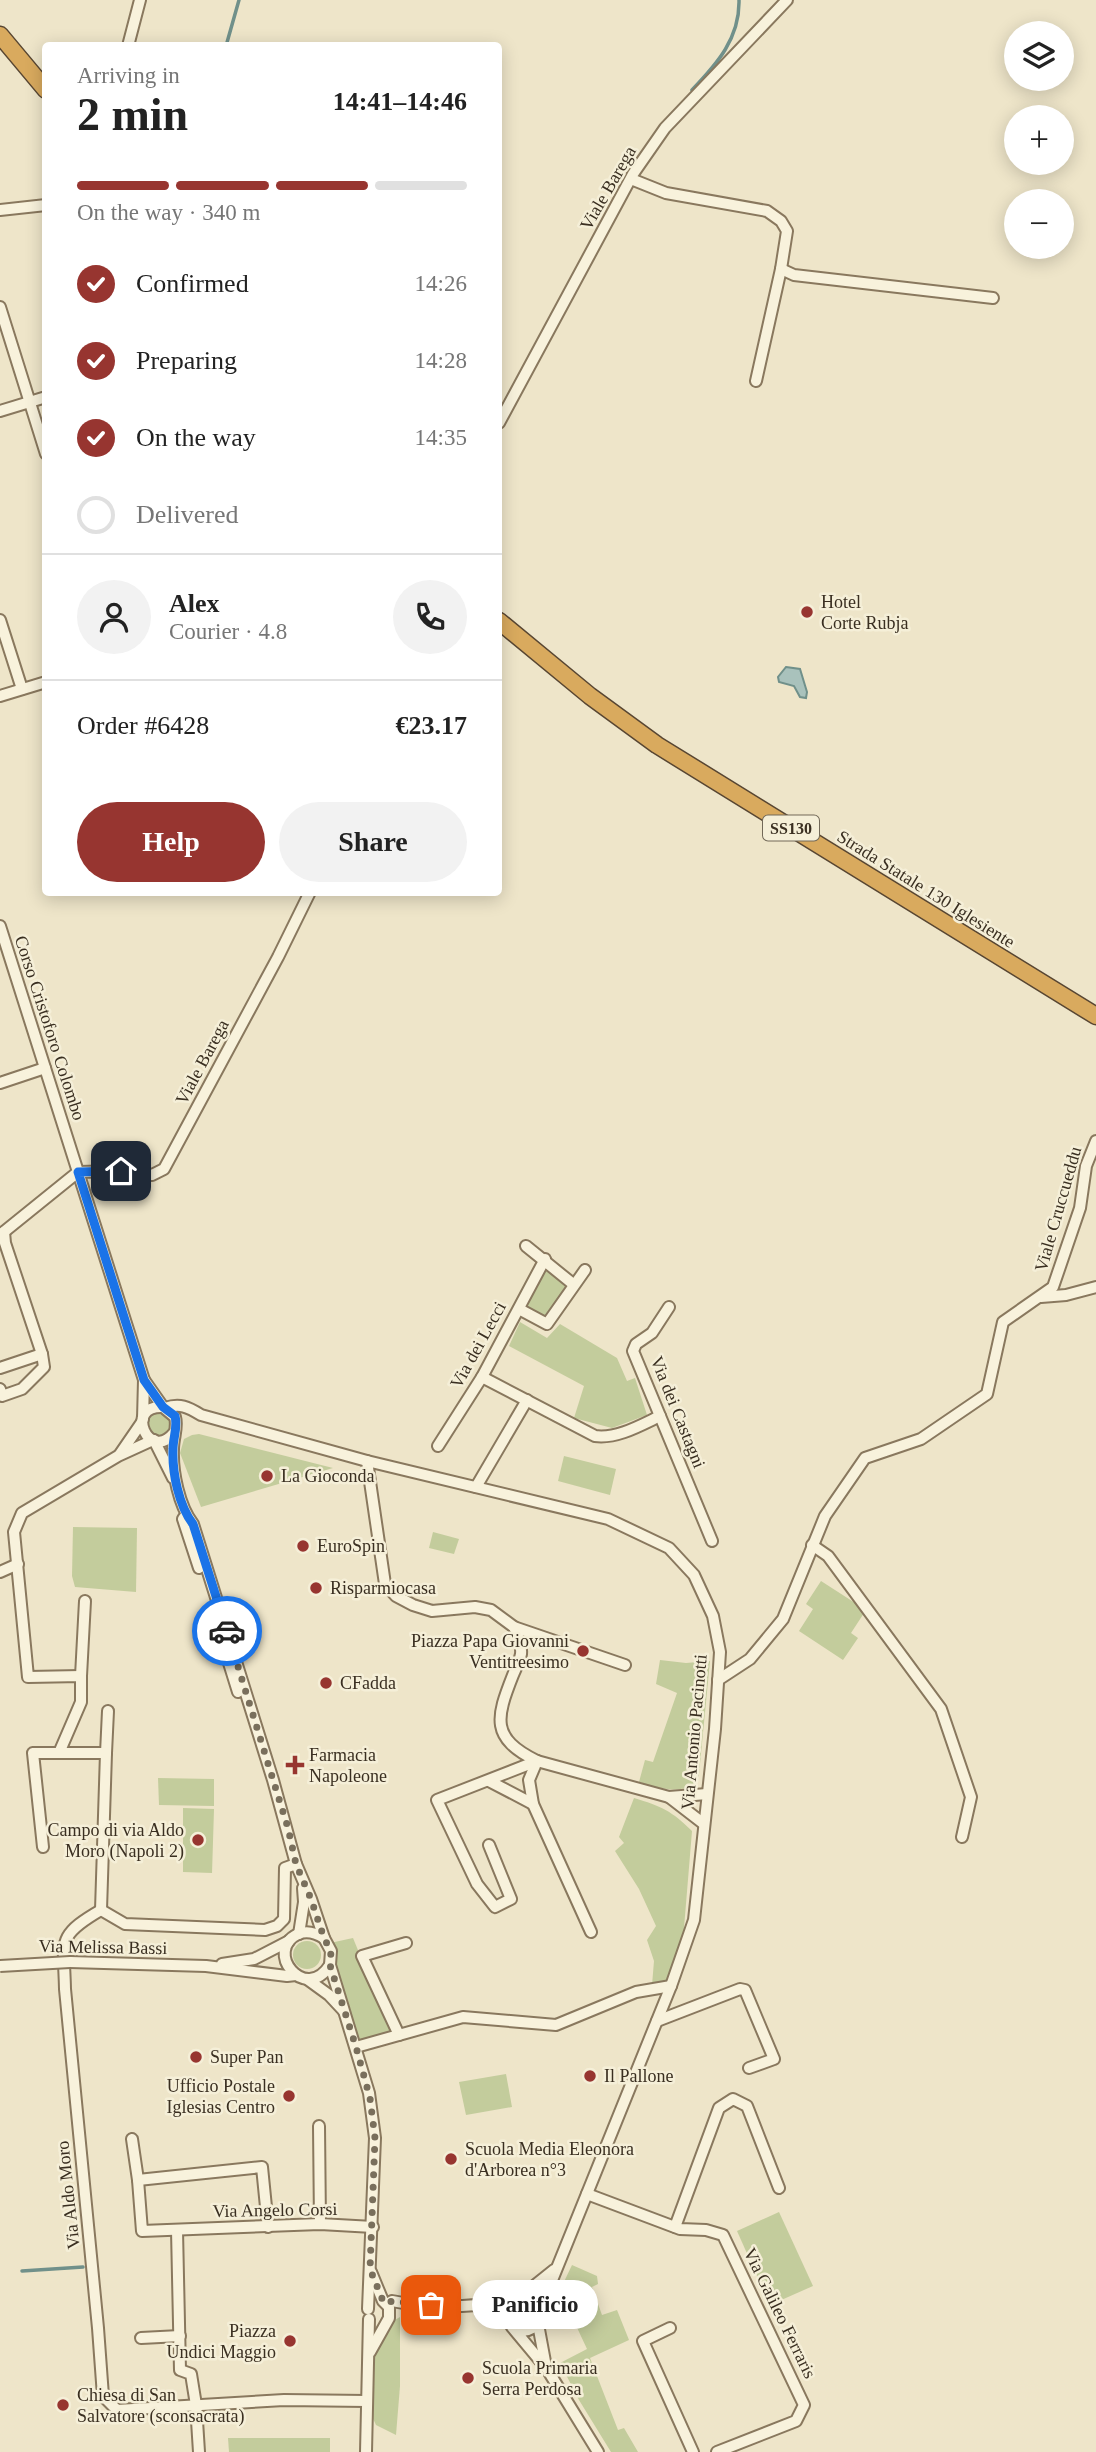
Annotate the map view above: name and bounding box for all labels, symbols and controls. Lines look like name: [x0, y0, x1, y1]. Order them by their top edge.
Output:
map controls: [1004, 21, 1074, 259]
button: layers: [1004, 21, 1074, 91]
text: Arriving in: [77, 63, 180, 88]
text: 14:41–14:46: [333, 87, 467, 116]
text: 2 min: [77, 89, 188, 140]
button: +: [1004, 105, 1074, 175]
street label: Viale Barega: [576, 143, 640, 233]
button: −: [1004, 189, 1074, 259]
text: On the way · 340 m: [77, 200, 260, 225]
icon: check: [77, 265, 115, 303]
text: Confirmed: [136, 269, 249, 298]
text: 14:26: [415, 271, 467, 296]
icon: check: [77, 342, 115, 380]
text: Preparing: [136, 346, 237, 375]
text: 14:28: [415, 348, 467, 373]
icon: check: [77, 419, 115, 457]
text: On the way: [136, 423, 256, 452]
text: 14:35: [415, 425, 467, 450]
text: Delivered: [136, 500, 239, 529]
button: person: [77, 580, 151, 654]
button: phone: [393, 580, 467, 654]
text: Alex: [169, 589, 220, 618]
place label: Hotel Corte Rubja: [821, 592, 909, 633]
marker: Hotel Corte Rubja: [799, 604, 815, 620]
text: Courier · 4.8: [169, 619, 287, 644]
text: Order #6428: [77, 711, 209, 740]
text: €23.17: [396, 711, 467, 740]
button: Help: [77, 802, 265, 882]
button: Share: [279, 802, 467, 882]
road number: SS130: [763, 816, 819, 841]
street label: Strada Statale 130 Iglesiente: [834, 826, 1018, 952]
street label: Corso Cristoforo Colombo: [11, 933, 89, 1123]
street label: Viale Barega: [171, 1016, 233, 1108]
pin: [91, 1141, 151, 1201]
street label: Viale Cruccueddu: [1031, 1144, 1085, 1274]
icon: home: [102, 1152, 140, 1190]
street label: Via dei Lecci: [446, 1298, 510, 1392]
street label: Via dei Castagni: [646, 1353, 710, 1471]
place label: La Gioconda: [281, 1466, 374, 1486]
marker: La Gioconda: [259, 1468, 275, 1484]
place label: EuroSpin: [317, 1536, 385, 1556]
marker: EuroSpin: [295, 1538, 311, 1554]
place label: Risparmiocasa: [330, 1578, 436, 1598]
marker: Risparmiocasa: [308, 1580, 324, 1596]
courier: [192, 1596, 262, 1666]
icon: car: [208, 1612, 246, 1650]
place label: Piazza Papa Giovanni Ventitreesimo: [411, 1631, 569, 1672]
marker: Piazza Papa Giovanni Ventitreesimo: [575, 1643, 591, 1659]
street label: Via Antonio Pacinotti: [677, 1653, 711, 1811]
place label: CFadda: [340, 1673, 396, 1693]
marker: CFadda: [318, 1675, 334, 1691]
place label: Farmacia Napoleone: [309, 1745, 387, 1786]
marker: Farmacia Napoleone: [287, 1757, 303, 1773]
place label: Campo di via Aldo Moro (Napoli 2): [48, 1820, 184, 1862]
marker: Campo di via Aldo Moro (Napoli 2): [190, 1832, 206, 1848]
street label: Via Melissa Bassi: [38, 1936, 168, 1958]
place label: Super Pan: [210, 2047, 284, 2067]
marker: Super Pan: [188, 2049, 204, 2065]
place label: Il Pallone: [604, 2066, 674, 2086]
marker: Il Pallone: [582, 2068, 598, 2084]
place label: Ufficio Postale Iglesias Centro: [167, 2076, 275, 2117]
marker: Ufficio Postale Iglesias Centro: [281, 2088, 297, 2104]
place label: Scuola Media Eleonora d'Arborea n°3: [465, 2139, 634, 2180]
street label: Via Aldo Moro: [52, 2140, 84, 2250]
marker: Scuola Media Eleonora d'Arborea n°3: [443, 2151, 459, 2167]
street label: Via Angelo Corsi: [212, 2199, 338, 2221]
street label: Via Galileo Ferraris: [740, 2244, 820, 2382]
pin: [401, 2275, 461, 2335]
callout: Panificio: [473, 2280, 599, 2330]
icon: bag: [412, 2286, 450, 2324]
text: Panificio: [492, 2292, 578, 2317]
place label: Piazza Undici Maggio: [167, 2321, 276, 2362]
marker: Piazza Undici Maggio: [282, 2333, 298, 2349]
place label: Scuola Primaria Serra Perdosa: [482, 2358, 597, 2399]
marker: Scuola Primaria Serra Perdosa: [460, 2370, 476, 2386]
place label: Chiesa di San Salvatore (sconsacrata): [77, 2385, 244, 2427]
marker: Chiesa di San Salvatore (sconsacrata): [55, 2397, 71, 2413]

